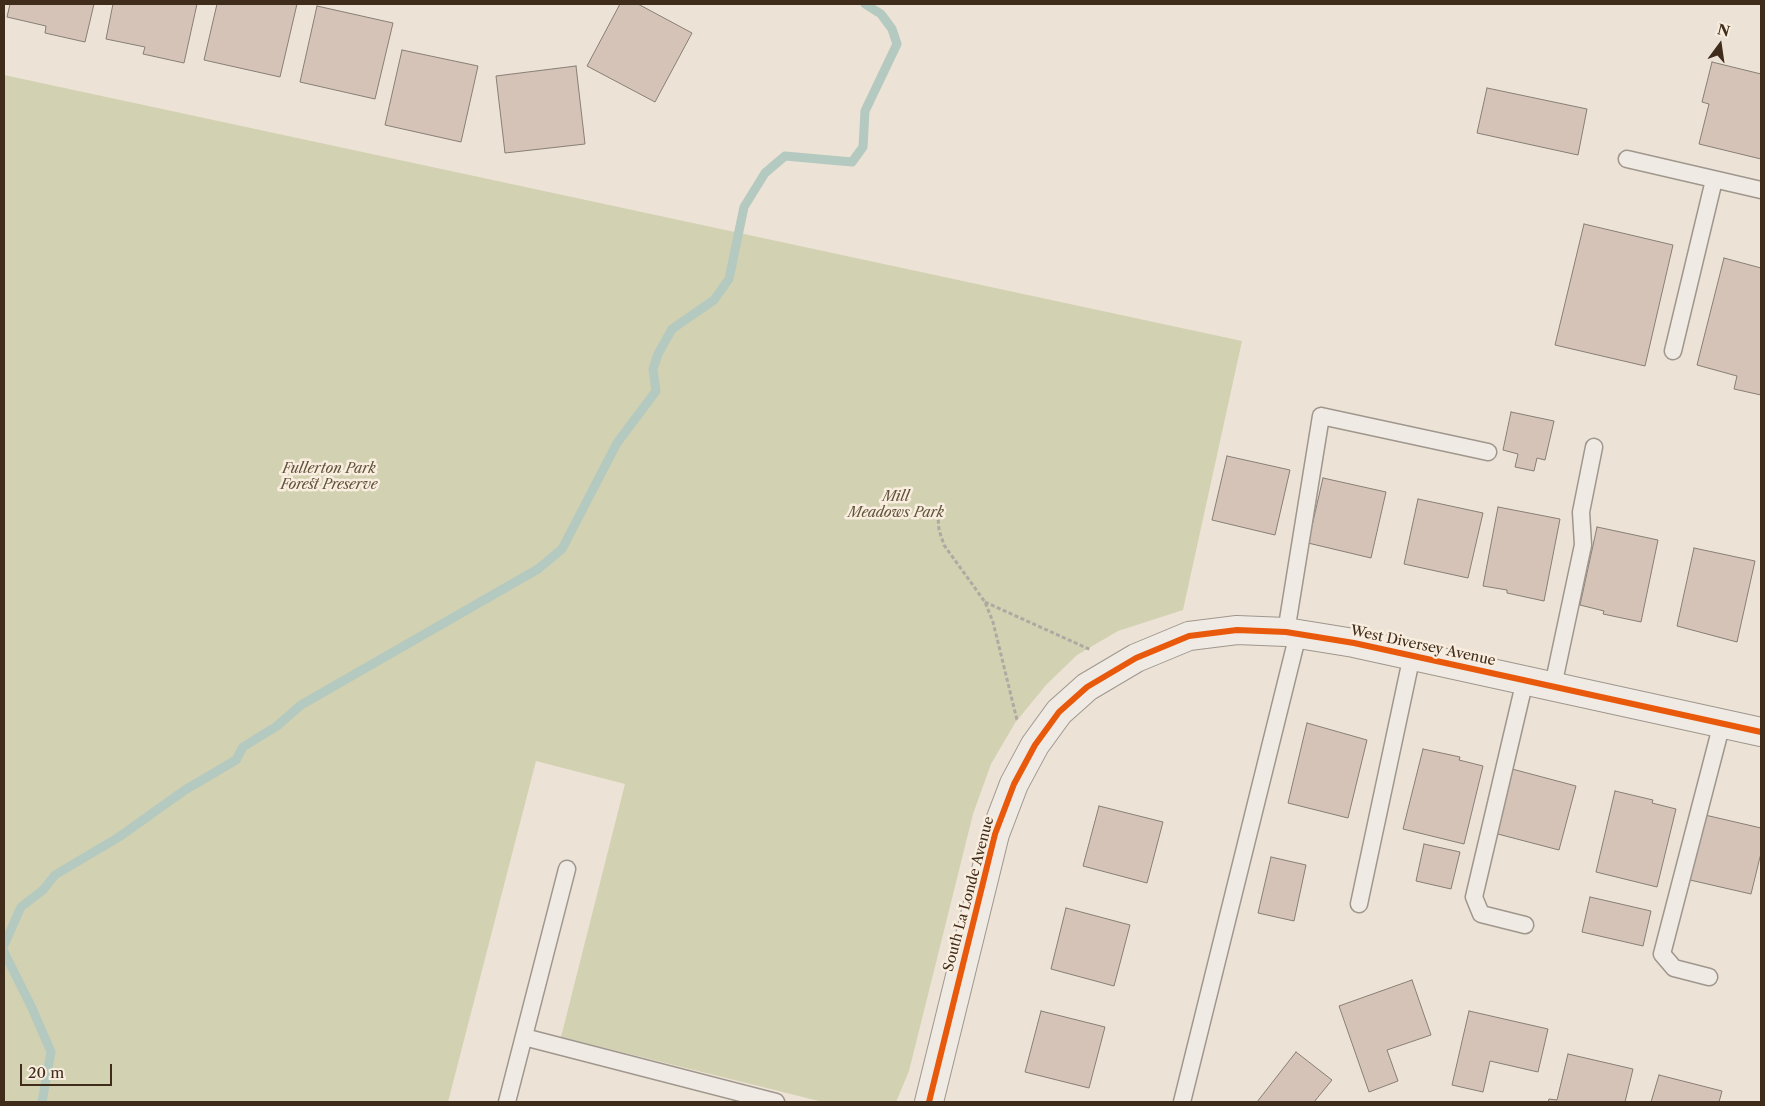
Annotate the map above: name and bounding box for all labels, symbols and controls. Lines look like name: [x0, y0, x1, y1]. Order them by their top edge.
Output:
north arrow: [1695, 20, 1745, 70]
text: N: [1716, 20, 1732, 41]
park label: Fullerton Park Forest Preserve: [281, 461, 377, 494]
park label: Mill Meadows Park: [848, 489, 944, 522]
street label: West Diversey Avenue: [1349, 622, 1497, 670]
street label: South La Londe Avenue: [940, 815, 998, 973]
scale bar: [22, 1054, 115, 1086]
text: 20 m: [28, 1063, 64, 1082]

